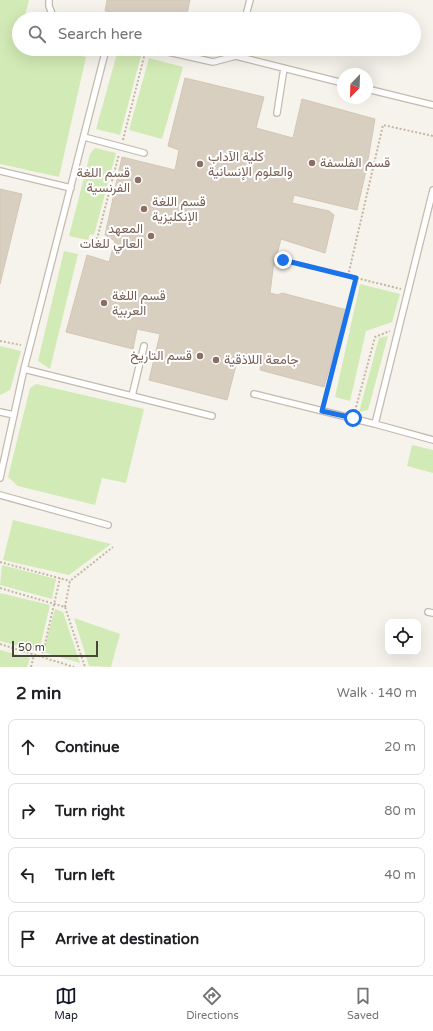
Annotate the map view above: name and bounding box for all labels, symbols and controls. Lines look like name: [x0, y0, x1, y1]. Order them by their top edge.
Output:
search box: [12, 12, 421, 56]
icon: search: [26, 23, 48, 45]
text: Search here: [58, 25, 142, 43]
north arrow: [337, 68, 373, 104]
place label: كلية الآداب والعلوم الإنسانية: [208, 149, 293, 181]
place label: قسم الفلسفة: [320, 155, 390, 171]
marker: قسم الفلسفة: [307, 158, 317, 168]
marker: كلية الآداب والعلوم الإنسانية: [195, 159, 205, 169]
place label: قسم اللغة الفرنسية: [76, 165, 130, 196]
marker: قسم اللغة الفرنسية: [133, 175, 143, 185]
place label: قسم اللغة الإنكليزية: [152, 194, 206, 226]
marker: قسم اللغة الإنكليزية: [139, 204, 149, 214]
place label: المعهد العالي للغات: [80, 221, 143, 254]
marker: المعهد العالي للغات: [146, 231, 156, 241]
route end: [274, 251, 292, 269]
place label: قسم اللغة العربية: [112, 288, 166, 319]
marker: قسم اللغة العربية: [99, 298, 109, 308]
place label: قسم التاريخ: [130, 348, 192, 365]
marker: قسم التاريخ: [195, 351, 205, 361]
place label: جامعة اللاذقية: [224, 352, 299, 368]
marker: جامعة اللاذقية: [211, 355, 221, 365]
route start: [344, 409, 362, 427]
map controls: [385, 619, 421, 655]
button: locate: [385, 619, 421, 655]
scale bar: [12, 639, 98, 658]
text: 50 m: [18, 641, 45, 654]
text: 2 min: [16, 683, 61, 704]
text: Walk · 140 m: [337, 685, 417, 701]
icon: ahead: [17, 736, 39, 758]
text: Continue: [55, 738, 119, 756]
text: 20 m: [384, 739, 416, 755]
icon: right: [17, 800, 39, 822]
text: Turn right: [55, 802, 125, 820]
text: 80 m: [384, 803, 416, 819]
icon: left: [17, 864, 39, 886]
text: Turn left: [55, 866, 115, 884]
text: 40 m: [384, 867, 416, 883]
icon: arrive: [17, 928, 39, 950]
text: Arrive at destination: [55, 930, 199, 948]
tab: Map: [54, 985, 78, 1022]
tab: Directions: [186, 985, 239, 1022]
tab: Saved: [347, 985, 379, 1022]

